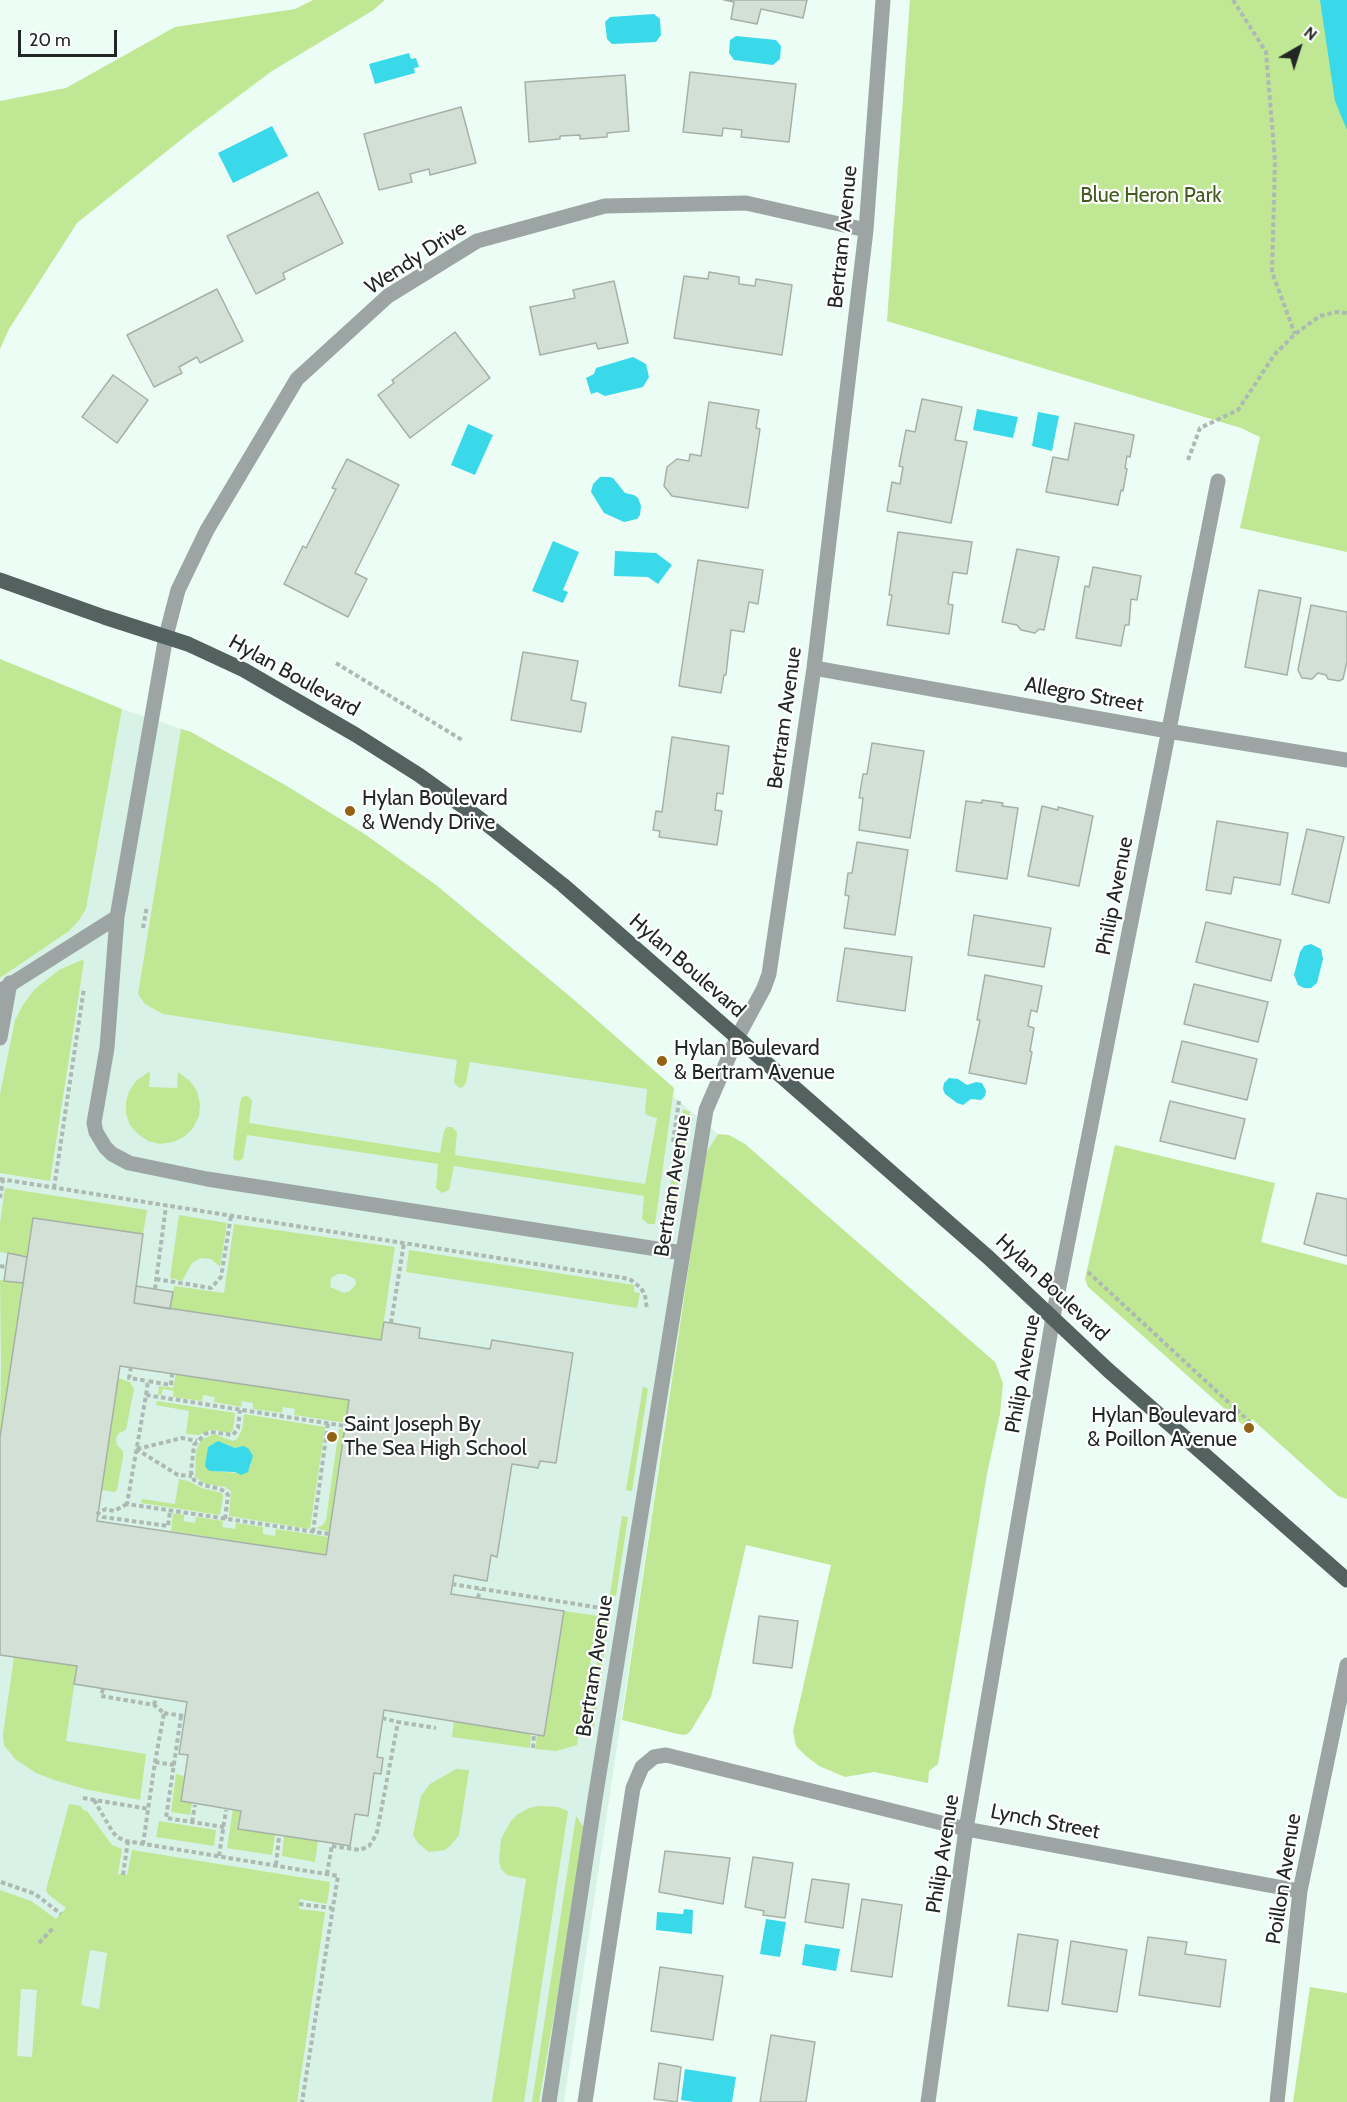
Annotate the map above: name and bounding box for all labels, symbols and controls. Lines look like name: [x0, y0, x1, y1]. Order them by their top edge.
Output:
scale bar: [21, 18, 120, 56]
north arrow: [1269, 18, 1329, 78]
text: N: [1300, 23, 1321, 45]
text: 20 m: [29, 29, 71, 51]
street label: Bertram Avenue: [823, 164, 863, 310]
park label: Blue Heron Park: [1080, 183, 1222, 209]
street label: Wendy Drive: [361, 216, 471, 300]
street label: Hylan Boulevard: [224, 630, 364, 722]
street label: Bertram Avenue: [763, 645, 807, 791]
street label: Allegro Street: [1023, 672, 1145, 718]
place label: Hylan Boulevard & Wendy Drive: [362, 786, 508, 836]
marker: Hylan Boulevard & Wendy Drive: [343, 804, 357, 818]
street label: Philip Avenue: [1091, 835, 1139, 957]
street label: Hylan Boulevard: [624, 909, 750, 1023]
place label: Hylan Boulevard & Bertram Avenue: [674, 1036, 835, 1086]
marker: Hylan Boulevard & Bertram Avenue: [655, 1054, 669, 1068]
street label: Bertram Avenue: [649, 1113, 697, 1259]
street label: Hylan Boulevard: [990, 1229, 1114, 1347]
street label: Philip Avenue: [1000, 1313, 1046, 1435]
place label: Hylan Boulevard & Poillon Avenue: [1087, 1403, 1237, 1453]
place label: Saint Joseph By The Sea High School: [344, 1412, 527, 1462]
marker: Hylan Boulevard & Poillon Avenue: [1242, 1421, 1256, 1435]
marker: Saint Joseph By The Sea High School: [325, 1430, 339, 1444]
street label: Bertram Avenue: [571, 1593, 619, 1739]
street label: Philip Avenue: [921, 1793, 965, 1915]
street label: Lynch Street: [988, 1799, 1102, 1845]
street label: Poillon Avenue: [1261, 1812, 1307, 1946]

